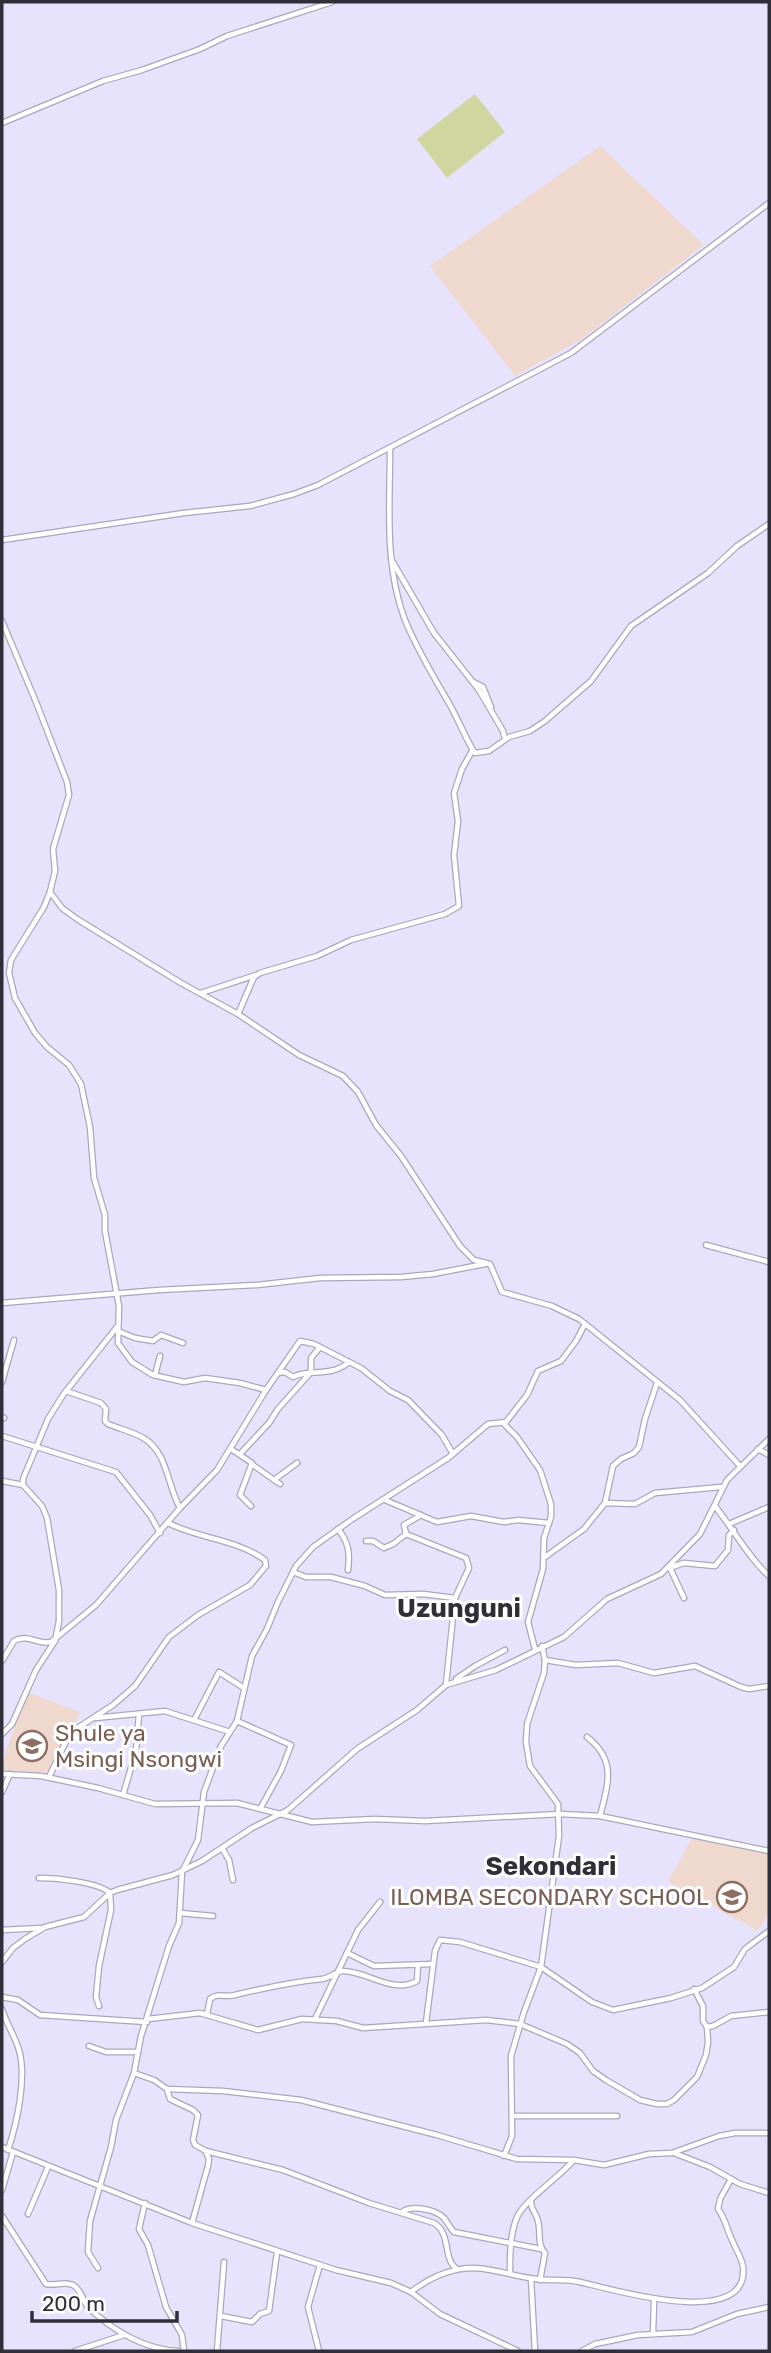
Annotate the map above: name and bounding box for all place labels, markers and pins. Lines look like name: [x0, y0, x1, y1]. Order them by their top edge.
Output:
place label: Shule ya Msingi Nsongwi: [55, 1719, 222, 1773]
school or university icon: Shule ya Msingi Nsongwi: [15, 1729, 49, 1763]
school or university icon: ILOMBA SECONDARY SCHOOL: [715, 1880, 749, 1914]
place label: ILOMBA SECONDARY SCHOOL: [390, 1883, 709, 1911]

